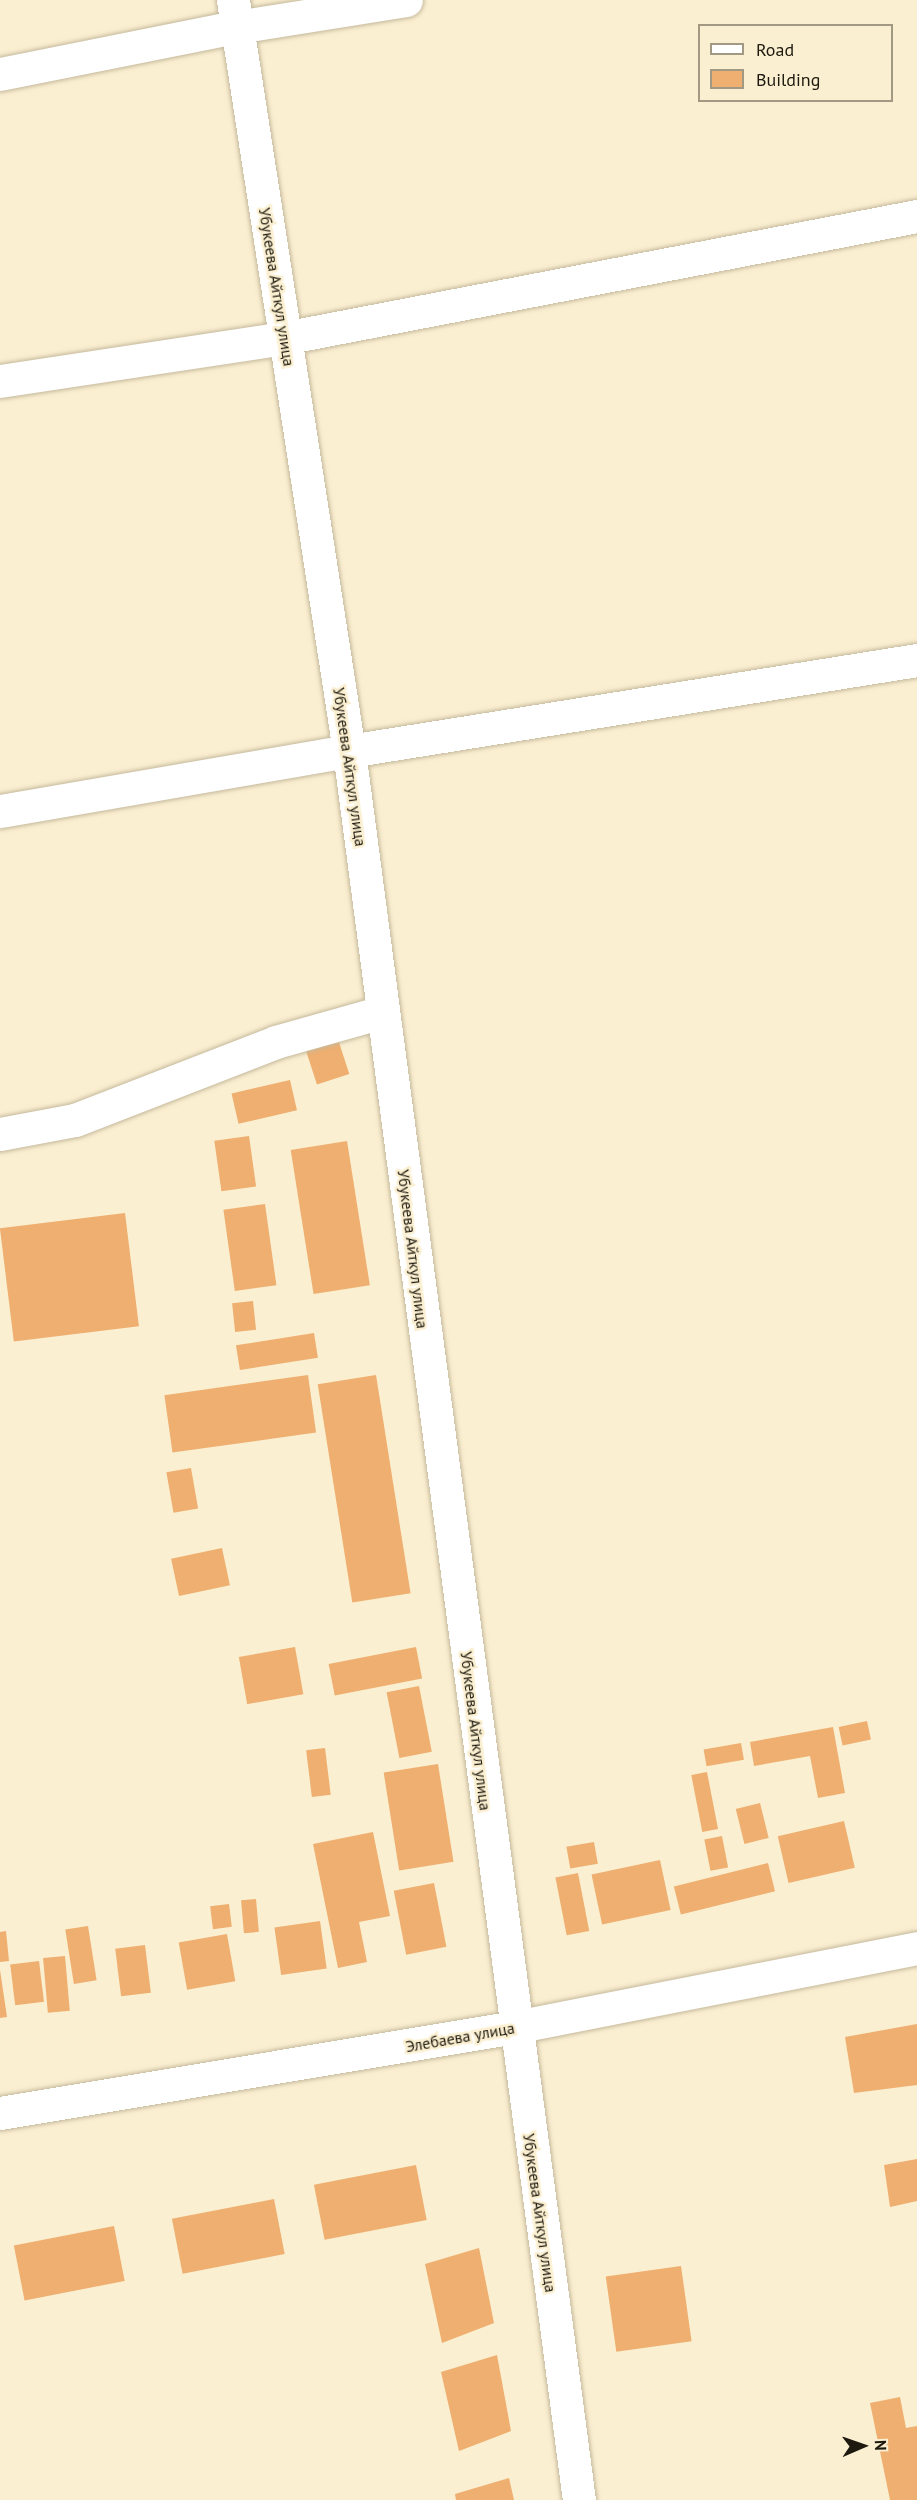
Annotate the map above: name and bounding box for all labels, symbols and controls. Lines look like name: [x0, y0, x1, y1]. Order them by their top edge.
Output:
legend: [698, 24, 893, 102]
text: Road: [756, 38, 794, 61]
text: Building: [756, 68, 820, 91]
street label: Убукеева Айткул улица: [255, 206, 299, 368]
street label: Убукеева Айткул улица: [329, 686, 371, 848]
street label: Убукеева Айткул улица: [394, 1168, 432, 1330]
street label: Убукеева Айткул улица: [457, 1650, 495, 1812]
street label: Элебаева улица: [404, 2018, 516, 2056]
street label: Убукеева Айткул улица: [519, 2132, 561, 2294]
north arrow: [833, 2416, 893, 2476]
text: N: [871, 2440, 891, 2451]

